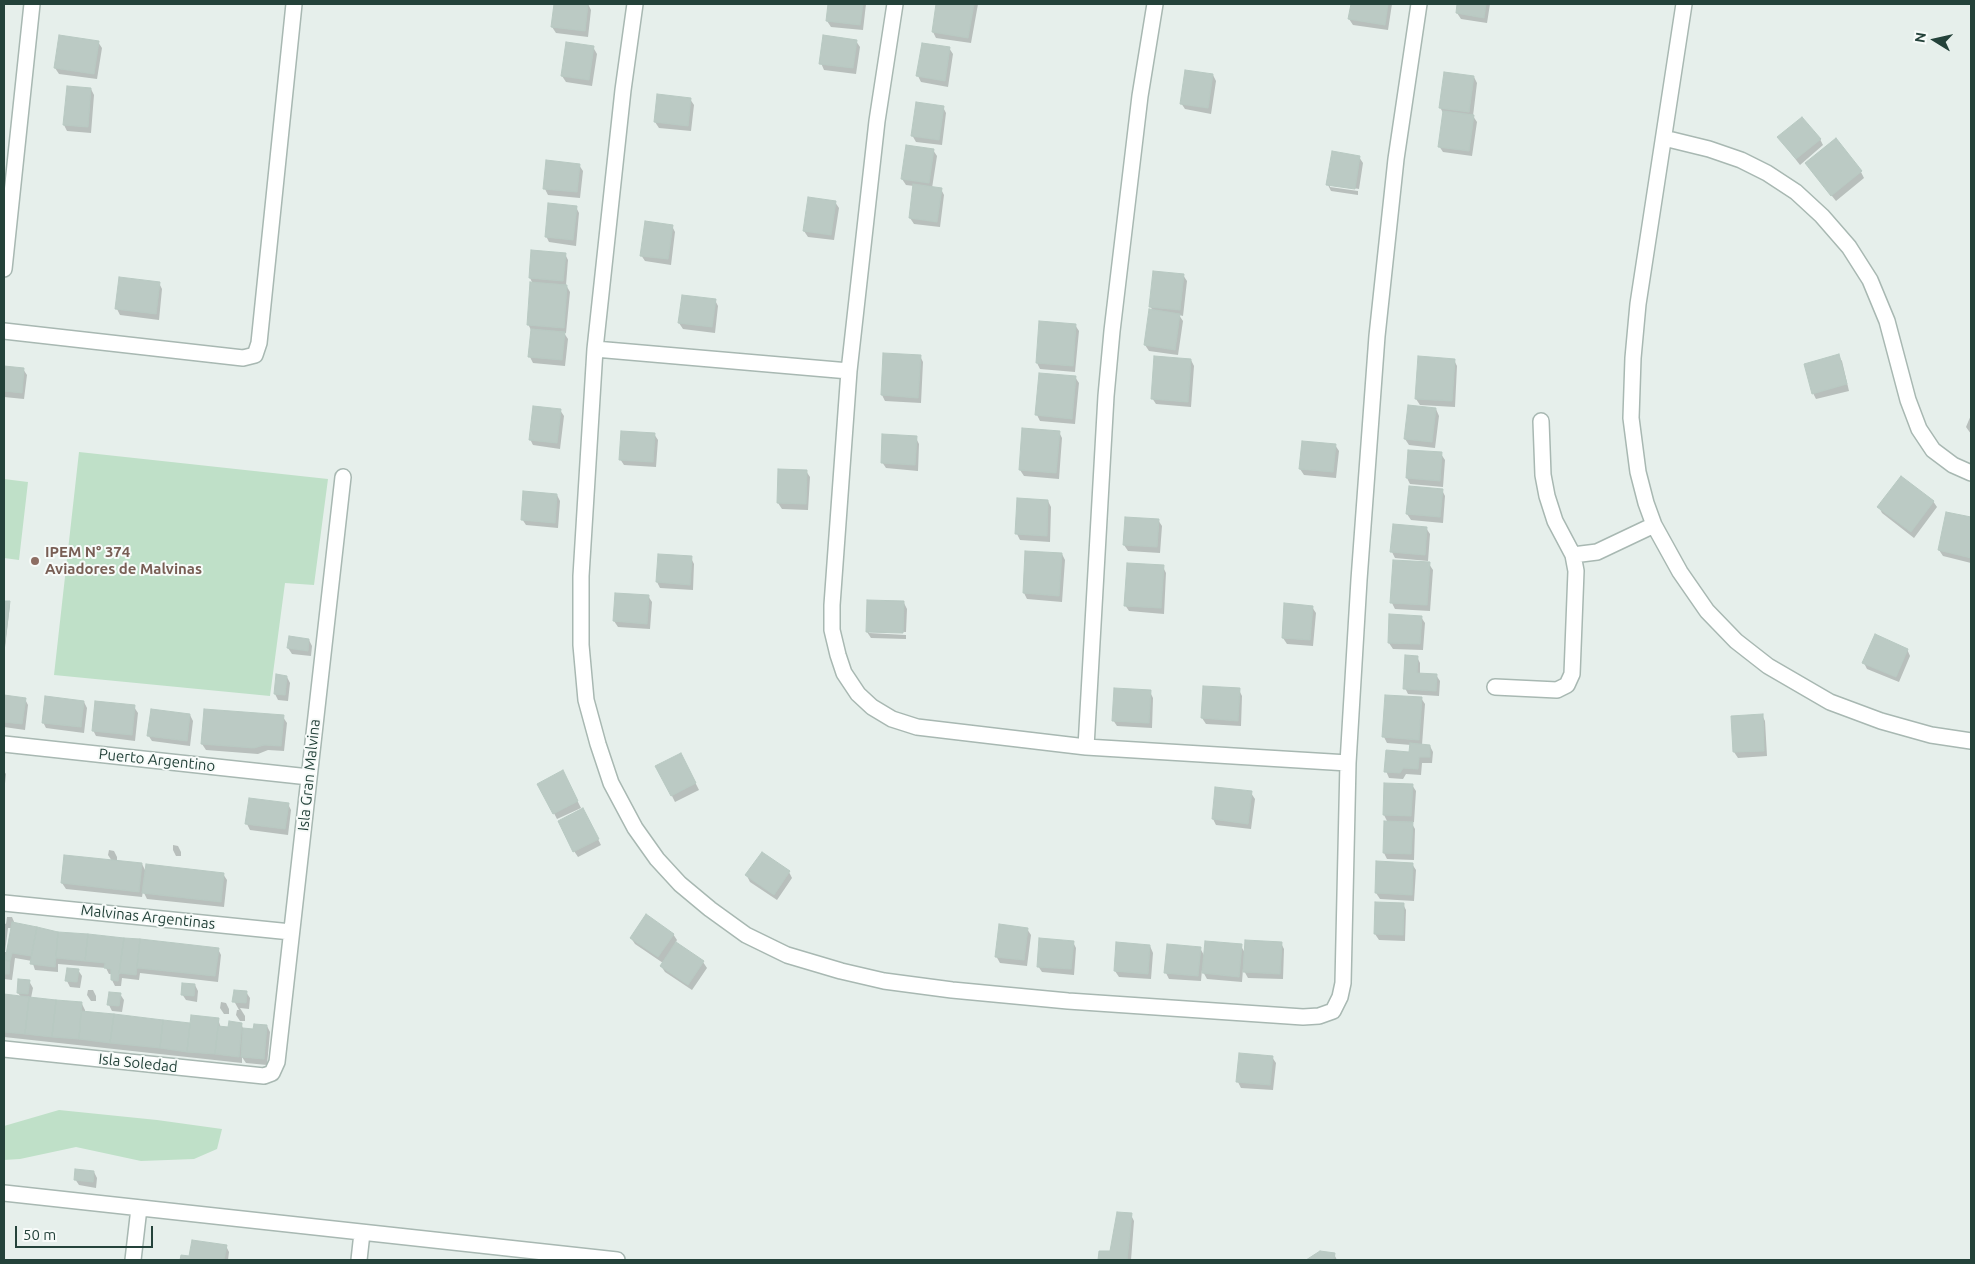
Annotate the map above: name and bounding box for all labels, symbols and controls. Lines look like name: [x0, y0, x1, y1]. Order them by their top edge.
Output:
north arrow: [1910, 15, 1960, 65]
text: N: [1911, 31, 1929, 44]
place label: IPEM N° 374 Aviadores de Malvinas: [45, 543, 202, 578]
marker: IPEM N° 374 Aviadores de Malvinas: [29, 555, 41, 567]
street label: Isla Gran Malvina: [294, 718, 324, 832]
street label: Puerto Argentino: [98, 745, 216, 775]
street label: Malvinas Argentinas: [80, 901, 216, 933]
street label: Isla Soledad: [97, 1050, 179, 1076]
scale bar: [18, 1216, 155, 1248]
text: 50 m: [23, 1226, 56, 1243]

